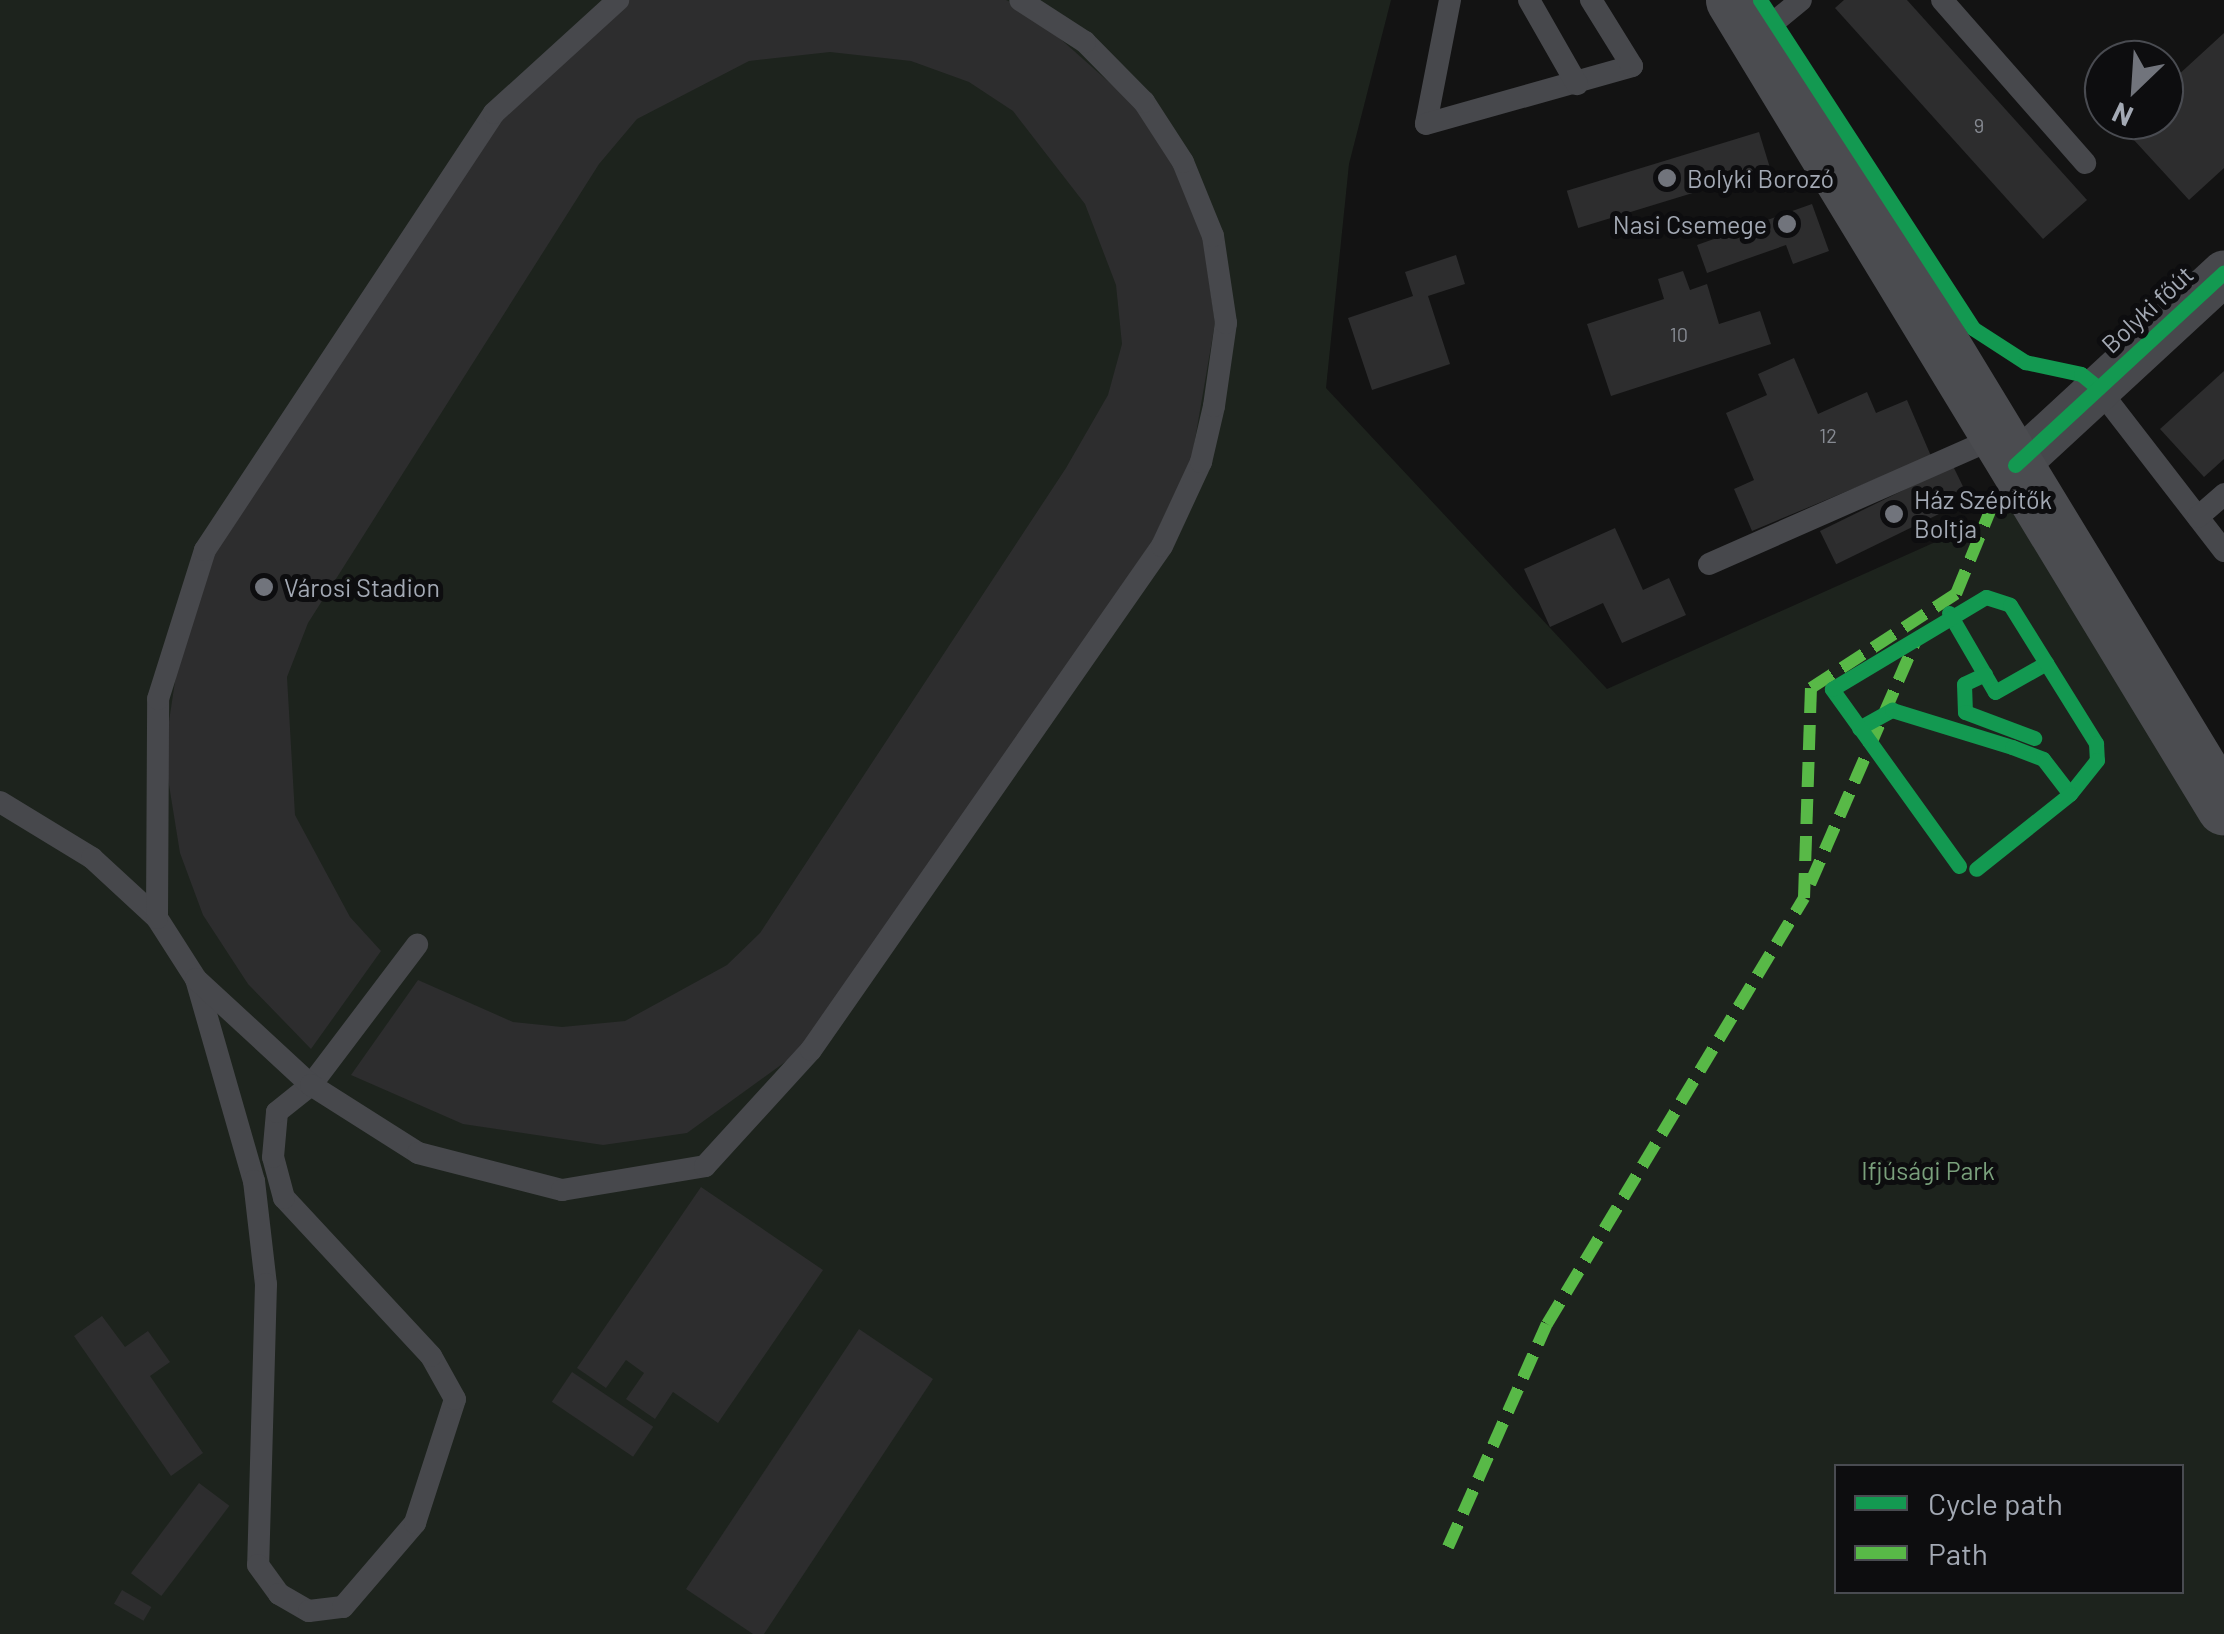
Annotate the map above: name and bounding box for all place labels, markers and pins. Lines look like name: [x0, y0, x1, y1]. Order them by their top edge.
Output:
place label: Bolyki Borozó: [1687, 163, 1834, 193]
marker: Bolyki Borozó: [1656, 167, 1678, 189]
place label: Nasi Csemege: [1613, 209, 1767, 239]
marker: Nasi Csemege: [1776, 213, 1798, 235]
place label: Ház Szépítők Boltja: [1914, 485, 2052, 544]
marker: Ház Szépítők Boltja: [1883, 503, 1905, 525]
place label: Városi Stadion: [284, 572, 440, 602]
marker: Városi Stadion: [253, 576, 275, 598]

